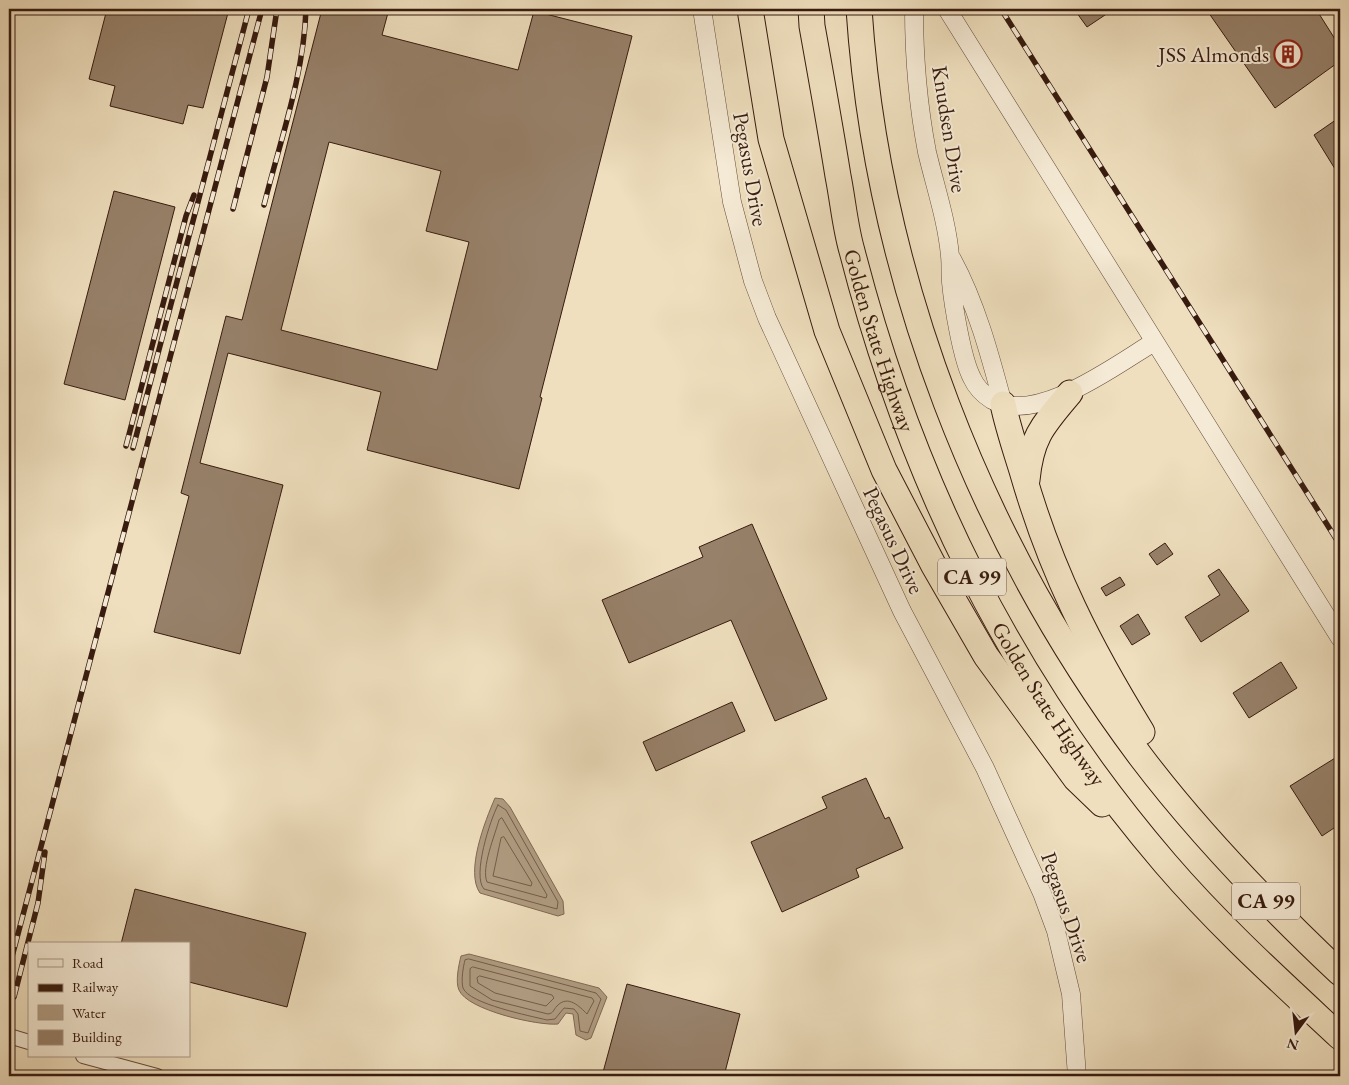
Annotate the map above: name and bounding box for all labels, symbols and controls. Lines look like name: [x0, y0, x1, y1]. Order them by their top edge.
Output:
building icon: JSS Almonds: [1273, 39, 1303, 69]
place label: JSS Almonds: [1156, 40, 1269, 69]
street label: Knudsen Drive: [925, 64, 974, 195]
street label: Pegasus Drive: [726, 110, 775, 229]
street label: Golden State Highway: [837, 246, 922, 436]
street label: Pegasus Drive: [856, 482, 931, 599]
road number: CA 99: [938, 558, 1006, 596]
street label: Golden State Highway: [985, 617, 1113, 792]
street label: Pegasus Drive: [1034, 848, 1099, 967]
road number: CA 99: [1232, 882, 1300, 919]
legend: [28, 942, 190, 1058]
text: Road: [72, 953, 104, 972]
text: Railway: [72, 977, 119, 996]
text: Water: [72, 1003, 106, 1022]
north arrow: [1272, 1008, 1322, 1058]
text: Building: [72, 1027, 122, 1046]
text: N: [1284, 1034, 1300, 1055]

